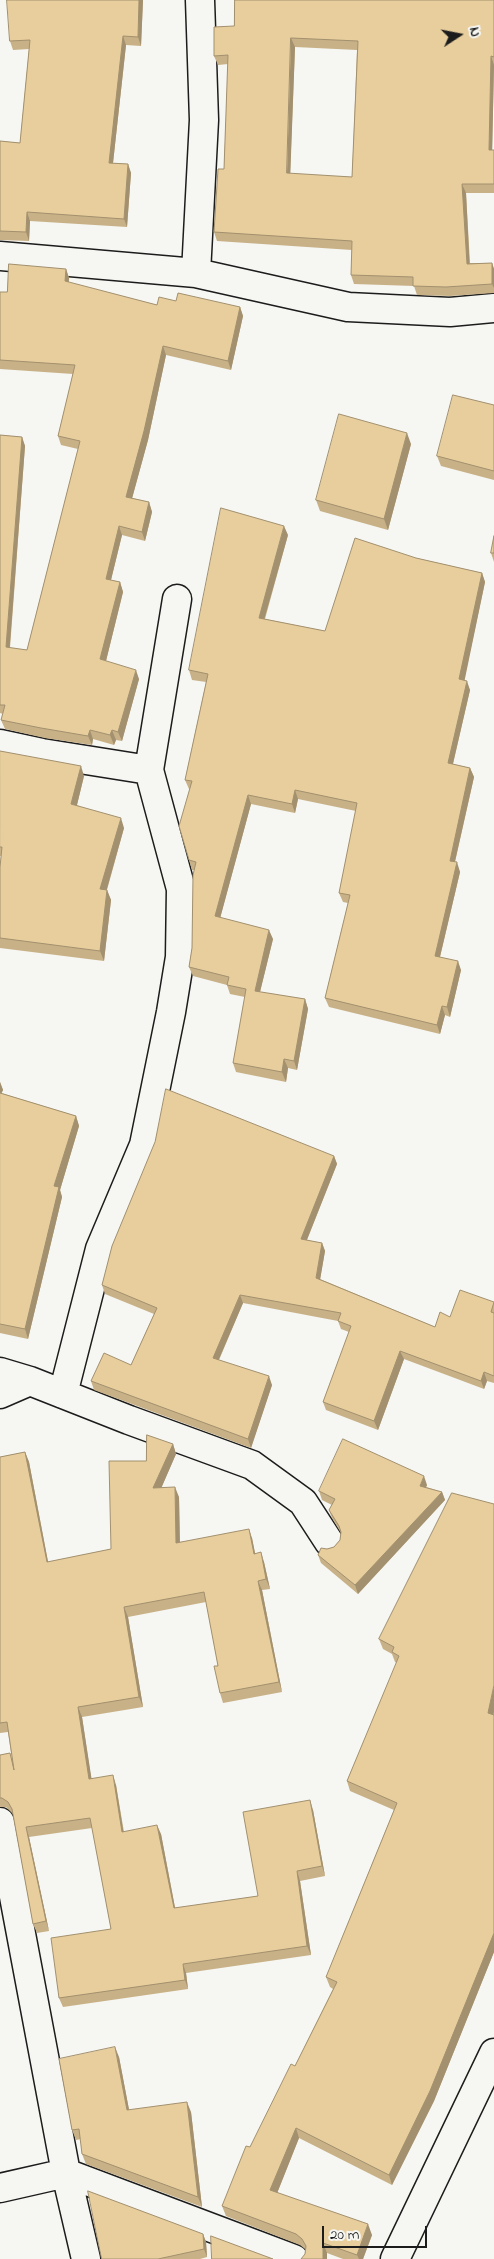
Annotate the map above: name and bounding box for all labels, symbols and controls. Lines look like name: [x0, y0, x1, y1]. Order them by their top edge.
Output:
north arrow: [434, 10, 484, 60]
text: N: [463, 25, 485, 39]
scale bar: [324, 2216, 429, 2248]
text: 20 m: [330, 2224, 359, 2246]

